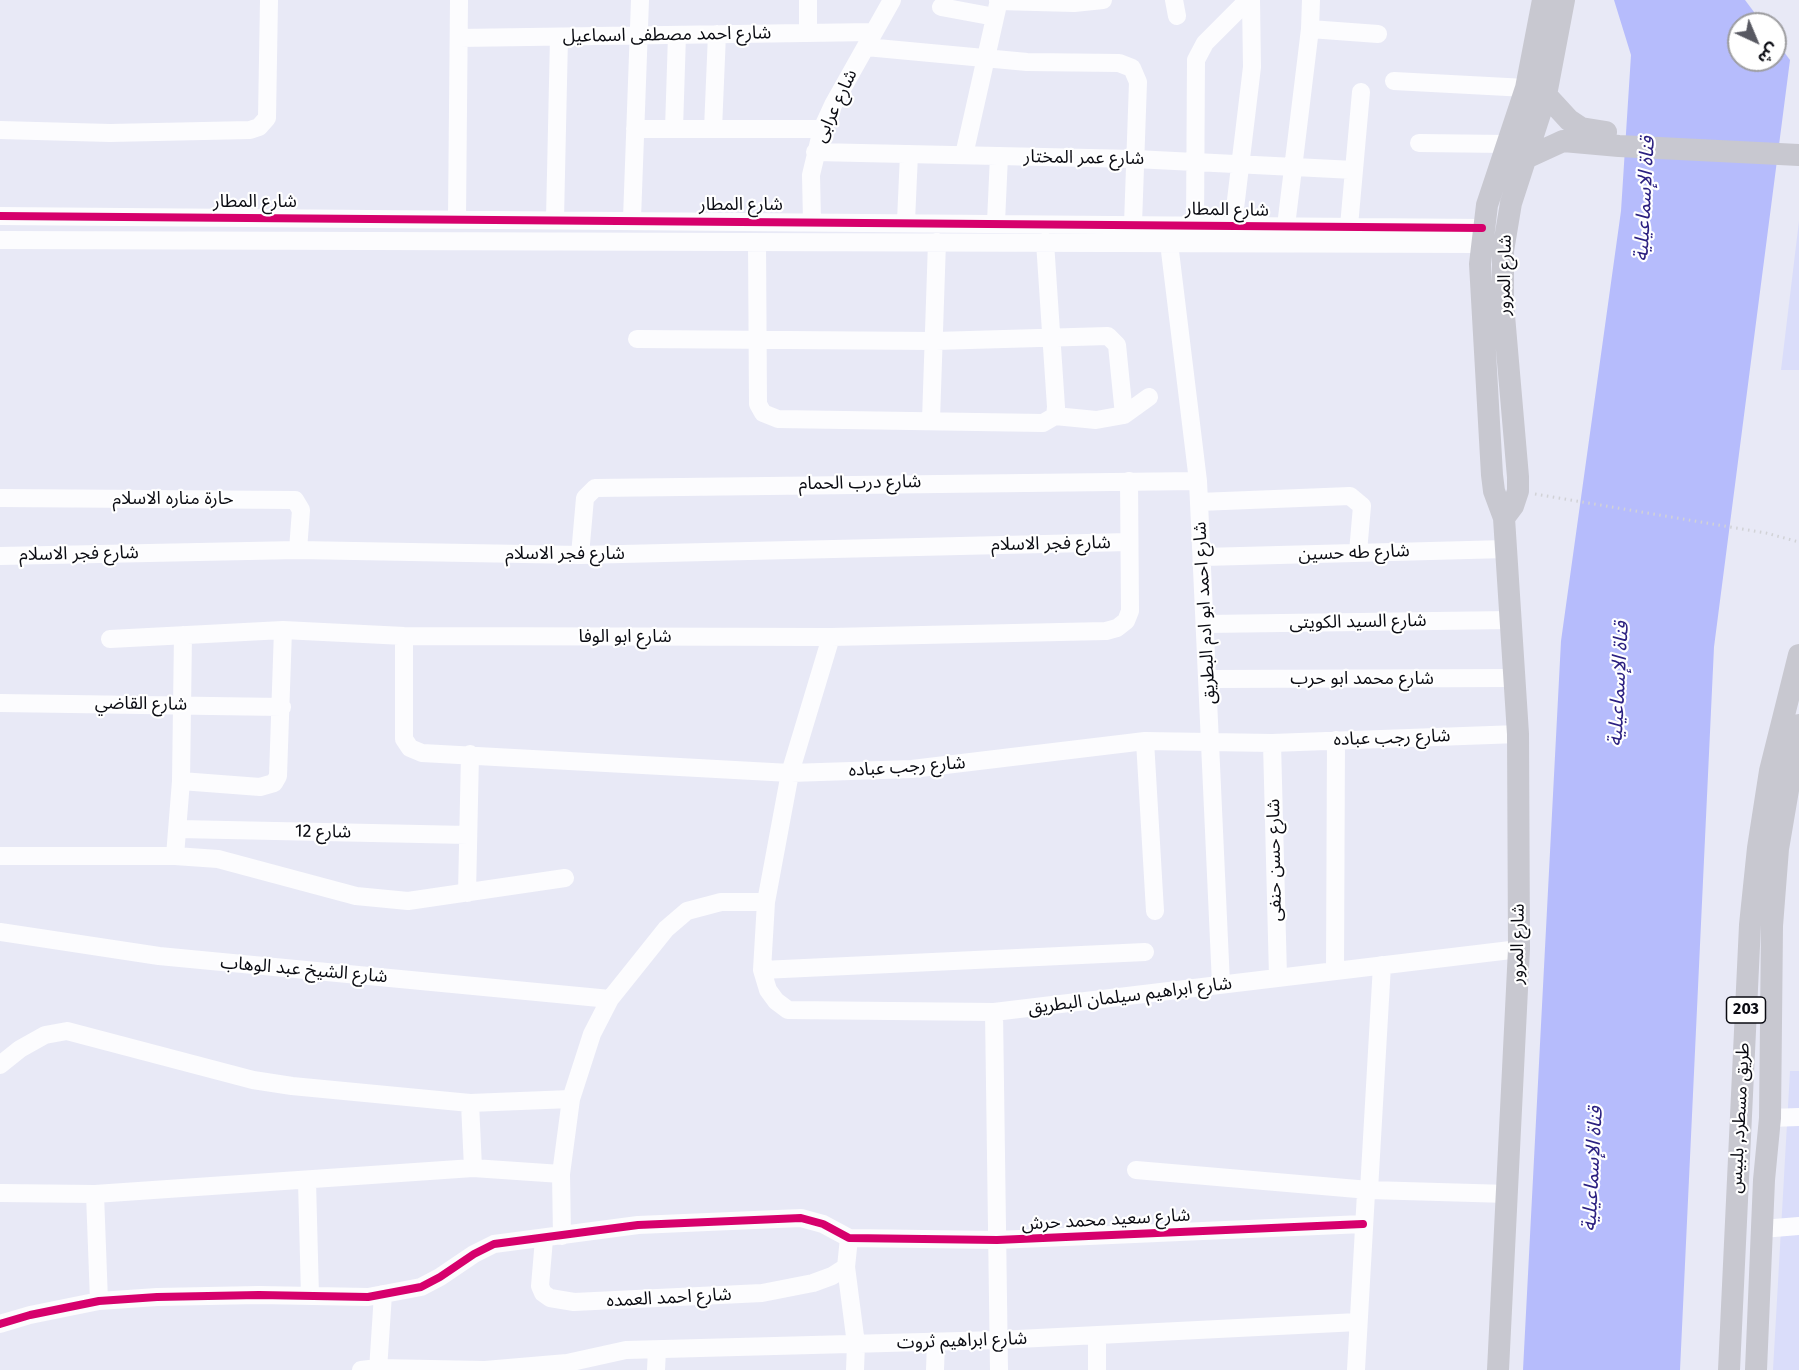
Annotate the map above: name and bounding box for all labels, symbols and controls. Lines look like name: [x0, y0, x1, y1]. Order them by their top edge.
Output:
north arrow: [1727, 12, 1787, 72]
street label: شارع احمد مصطفى اسماعيل: [562, 22, 772, 48]
text: ش: [1754, 39, 1783, 68]
street label: شارع عرابى: [810, 66, 862, 146]
water label: قناة الإسماعيلية: [1630, 136, 1660, 262]
street label: شارع عمر المختار: [1024, 146, 1144, 170]
street label: شارع المطار: [213, 191, 297, 213]
street label: شارع المطار: [699, 194, 783, 216]
street label: شارع المطار: [1185, 198, 1269, 222]
street label: شارع المرور: [1493, 234, 1517, 316]
street label: شارع درب الحمام: [799, 471, 921, 495]
street label: حارة مناره الاسلام: [113, 488, 233, 510]
street label: شارع احمد ابو ادم البطريق: [1189, 521, 1221, 705]
street label: شارع فجر الاسلام: [991, 532, 1111, 556]
street label: شارع طه حسين: [1298, 540, 1410, 566]
street label: شارع فجر الاسلام: [19, 542, 139, 566]
street label: شارع فجر الاسلام: [505, 543, 625, 565]
street label: شارع السيد الكويتى: [1289, 610, 1427, 634]
water label: قناة الإسماعيلية: [1604, 621, 1634, 747]
street label: شارع ابو الوفا: [579, 626, 671, 648]
street label: شارع محمد ابو حرب: [1290, 668, 1434, 690]
street label: شارع القاضي: [95, 692, 187, 716]
street label: شارع رجب عباده: [1333, 725, 1451, 751]
street label: شارع رجب عباده: [848, 752, 966, 782]
street label: شارع حسن حنفى: [1263, 799, 1287, 921]
street label: شارع 12: [295, 821, 351, 843]
street label: شارع المرور: [1506, 903, 1530, 985]
street label: شارع الشيخ عبد الوهاب: [219, 952, 389, 988]
street label: شارع ابراهيم سيلمان البطريق: [1027, 973, 1233, 1019]
road number: 203: [1726, 997, 1766, 1023]
street label: طريق مسطرد, بلبيس: [1725, 1042, 1755, 1194]
water label: قناة الإسماعيلية: [1578, 1106, 1608, 1232]
street label: شارع سعيد محمد حرش: [1021, 1205, 1191, 1235]
street label: شارع احمد العمده: [606, 1284, 732, 1312]
street label: شارع ابراهيم ثروت: [897, 1328, 1027, 1354]

